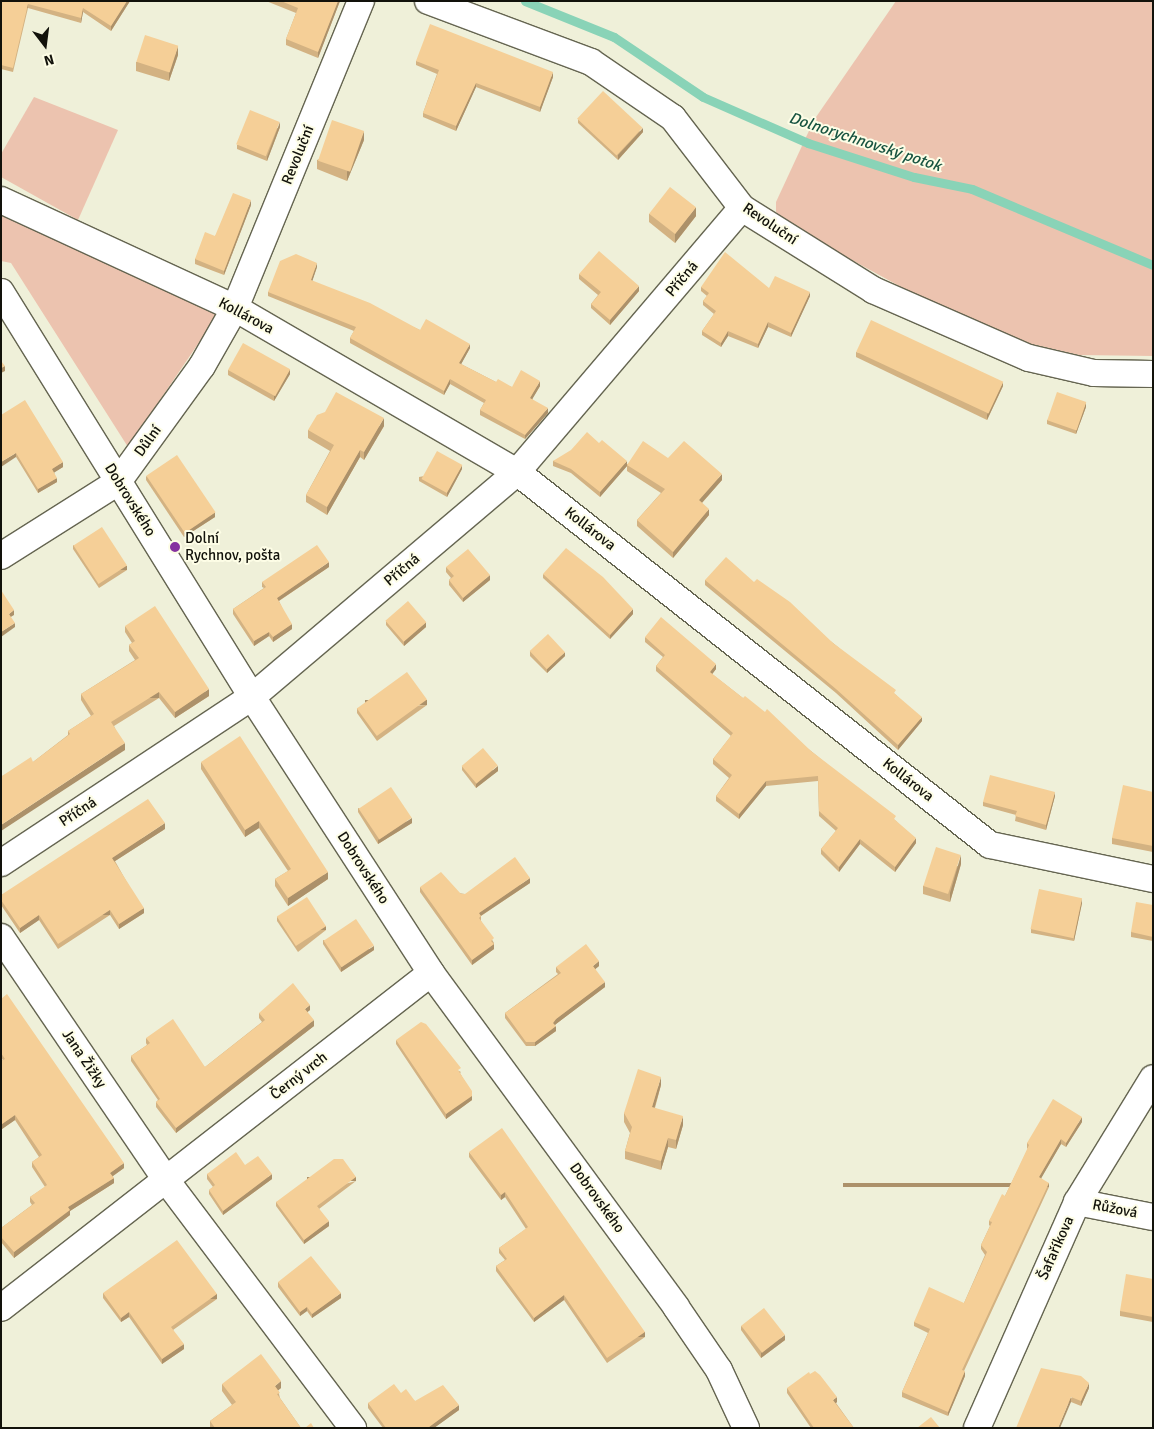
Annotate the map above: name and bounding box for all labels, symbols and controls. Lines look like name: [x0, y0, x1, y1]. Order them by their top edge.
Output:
north arrow: [20, 20, 70, 70]
text: N: [42, 50, 56, 69]
water label: Dolnorychnovský potok: [786, 108, 944, 176]
street label: Revoluční: [278, 123, 318, 187]
street label: Revoluční: [739, 199, 801, 249]
street label: Příčná: [662, 258, 702, 300]
street label: Kollárova: [215, 294, 277, 338]
street label: Důlní: [131, 422, 165, 460]
street label: Dobrovského: [101, 460, 159, 540]
street label: Kollárova: [561, 503, 619, 555]
place label: Dolní Rychnov, pošta: [185, 529, 280, 564]
marker: Dolní Rychnov, pošta: [169, 541, 181, 553]
street label: Příčná: [381, 550, 423, 590]
street label: Kollárova: [879, 754, 937, 806]
street label: Příčná: [56, 793, 100, 831]
street label: Dobrovského: [333, 829, 393, 907]
street label: Jana Žižky: [58, 1026, 110, 1092]
street label: Černý vrch: [267, 1048, 331, 1104]
street label: Dobrovského: [565, 1159, 629, 1237]
street label: Růžová: [1091, 1196, 1139, 1222]
street label: Šafaříkova: [1034, 1213, 1078, 1283]

